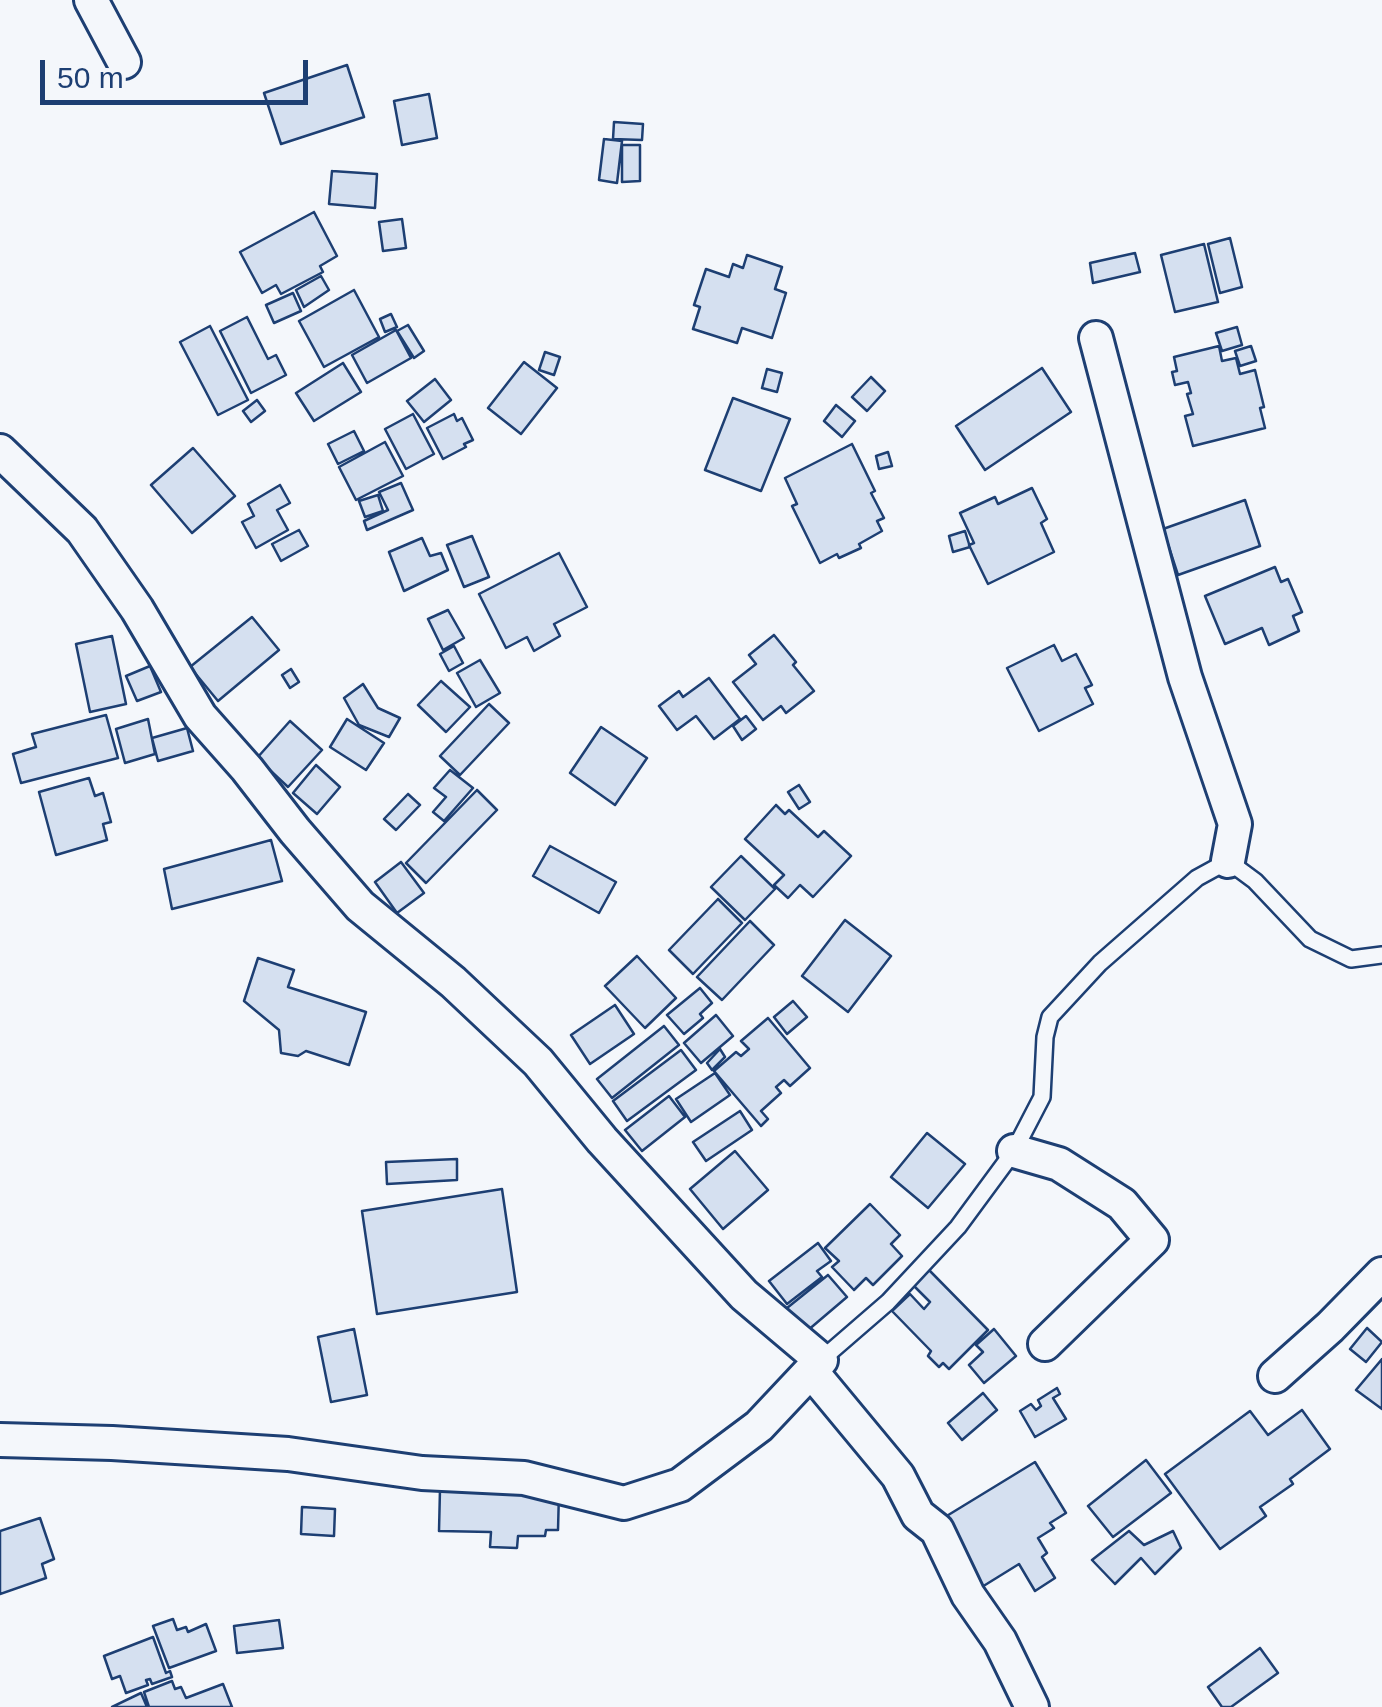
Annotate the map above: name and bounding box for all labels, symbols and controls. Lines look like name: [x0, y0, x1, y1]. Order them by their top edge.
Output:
scale bar: [45, 40, 312, 102]
text: 50 m: [57, 61, 124, 94]

